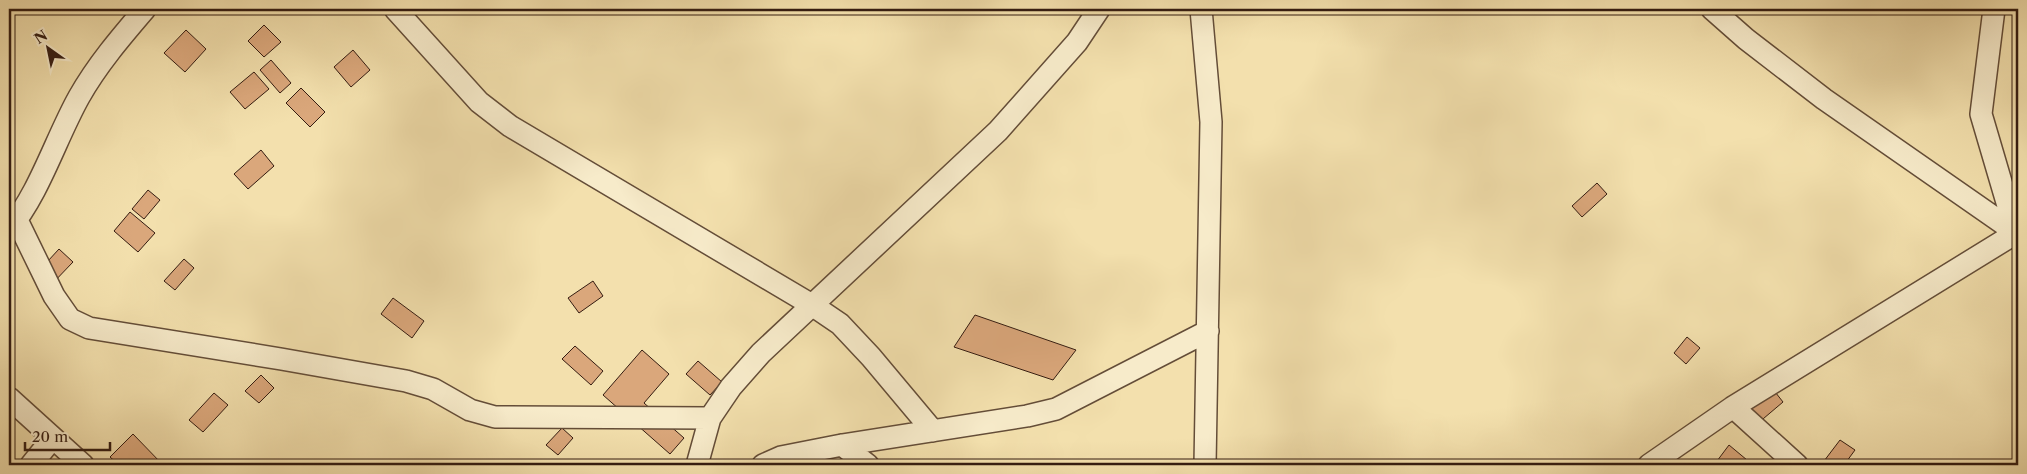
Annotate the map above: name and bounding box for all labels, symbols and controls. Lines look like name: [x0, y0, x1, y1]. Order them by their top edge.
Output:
north arrow: [22, 22, 72, 72]
text: N: [31, 26, 51, 48]
scale bar: [25, 419, 110, 451]
text: 20 m: [32, 427, 68, 446]

